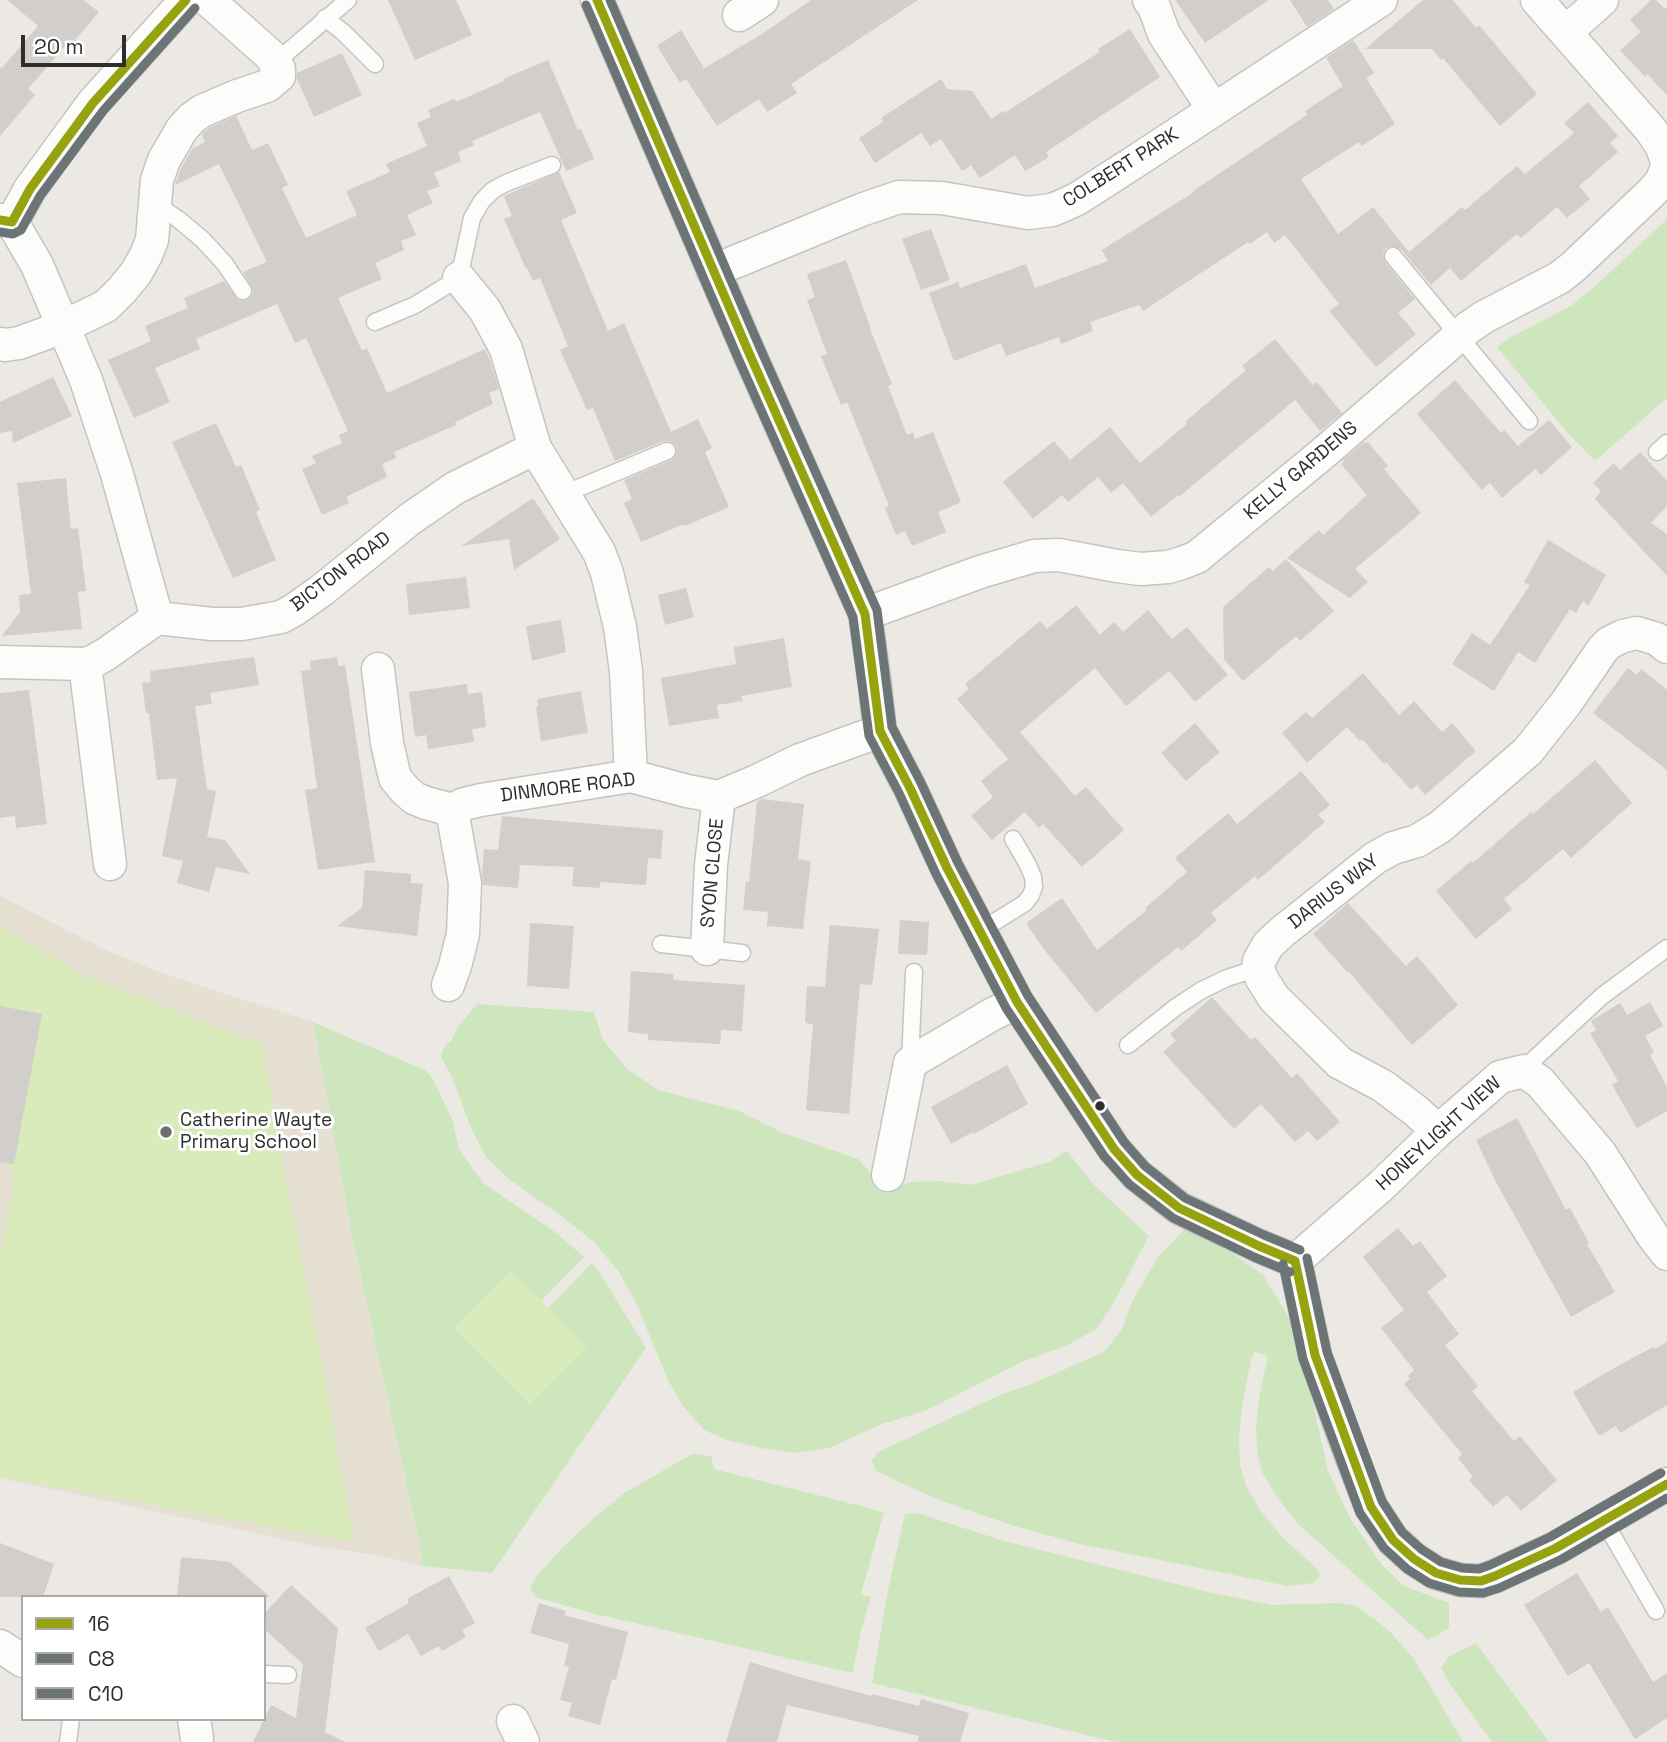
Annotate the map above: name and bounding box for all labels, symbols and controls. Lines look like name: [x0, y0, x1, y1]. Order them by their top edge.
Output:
scale bar: [24, 21, 130, 65]
text: 20 m: [34, 33, 84, 60]
street label: COLBERT PARK: [1059, 123, 1183, 213]
street label: KELLY GARDENS: [1240, 417, 1362, 525]
street label: BICTON ROAD: [287, 527, 395, 617]
street label: DINMORE ROAD: [499, 768, 637, 808]
street label: SYON CLOSE: [697, 817, 729, 929]
street label: DARIUS WAY: [1284, 850, 1384, 934]
street label: HONEYLIGHT VIEW: [1372, 1072, 1506, 1196]
unlabelled marker: [1093, 1099, 1107, 1113]
place label: Catherine Wayte Primary School: [180, 1110, 332, 1154]
marker: Catherine Wayte Primary School: [158, 1124, 174, 1140]
legend: [21, 1595, 266, 1721]
text: 16: [88, 1610, 110, 1637]
text: C8: [88, 1645, 115, 1672]
text: C10: [88, 1680, 124, 1707]

